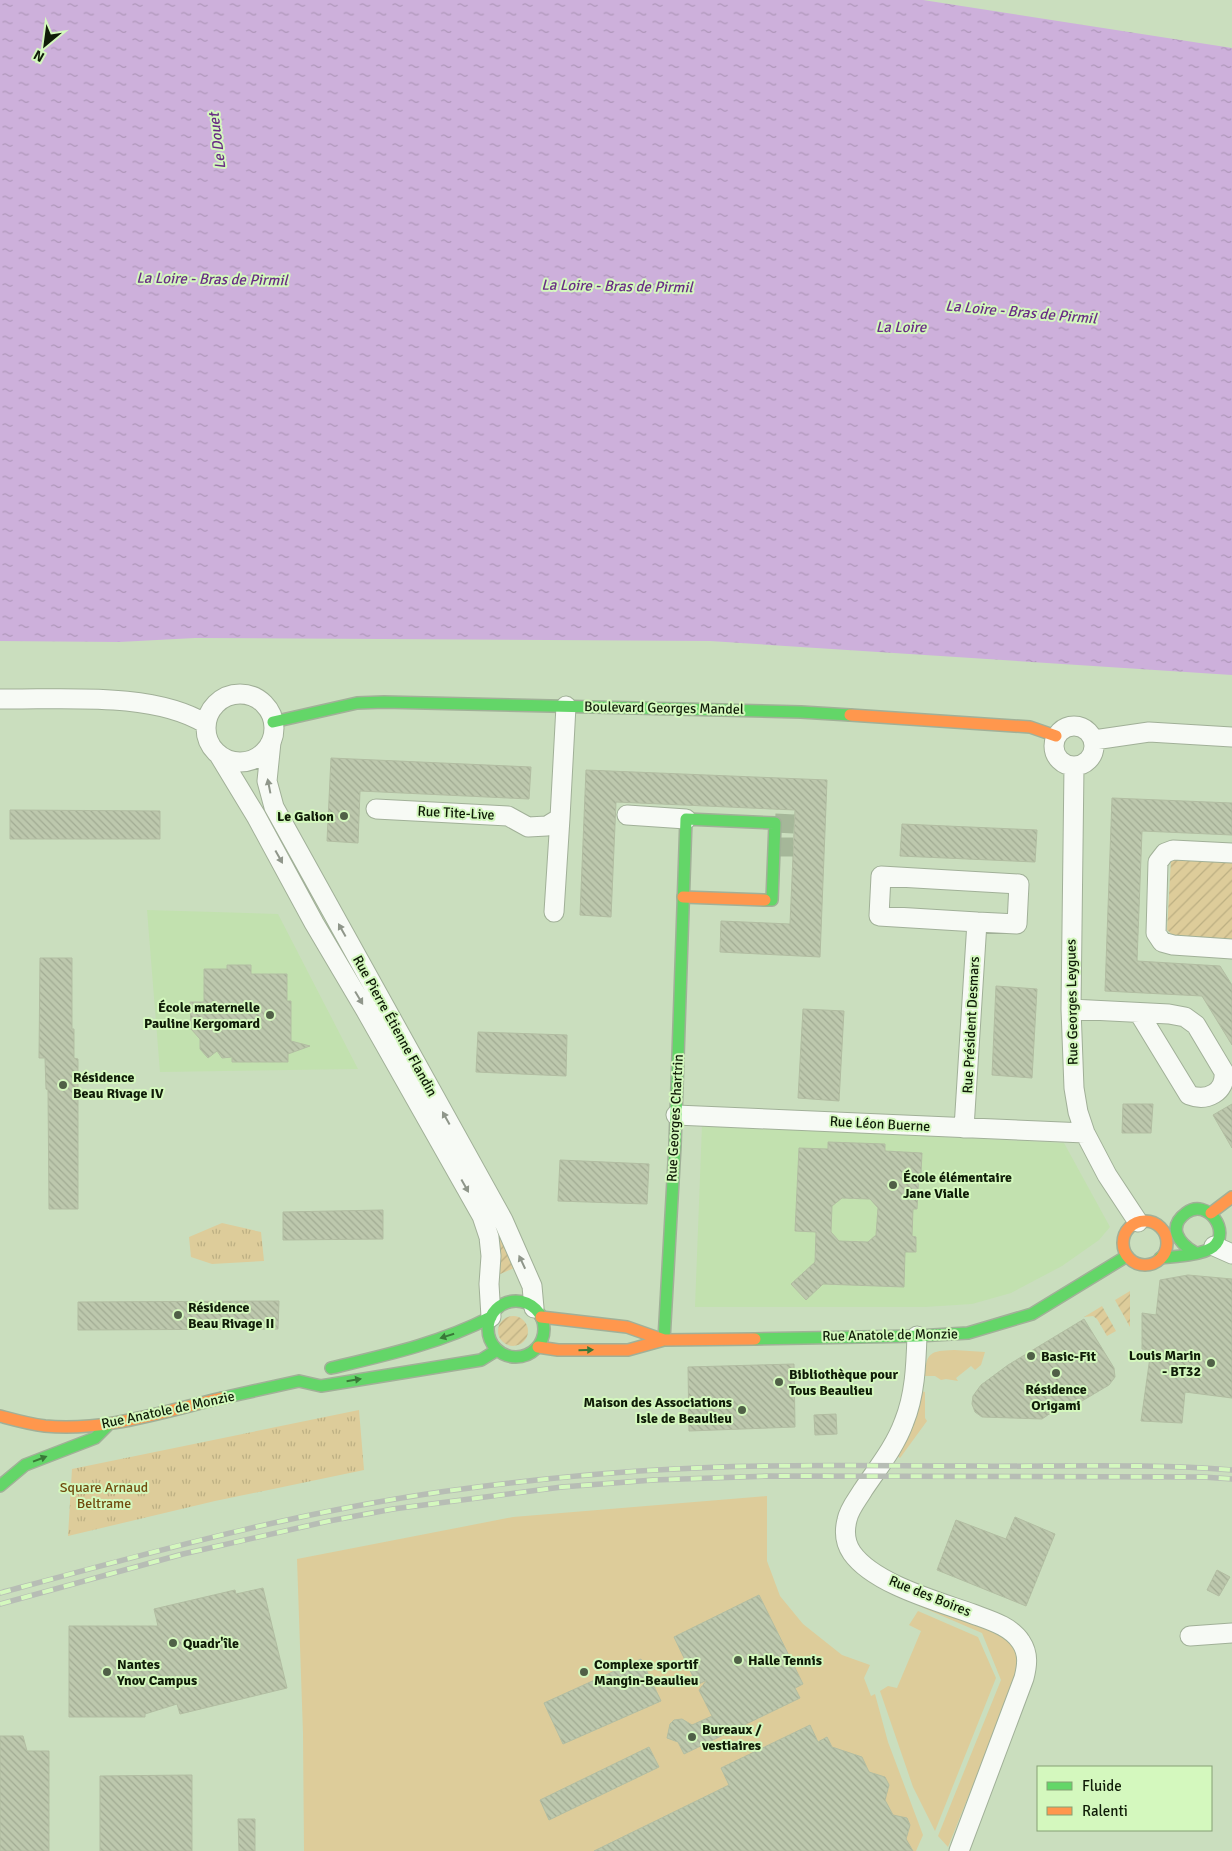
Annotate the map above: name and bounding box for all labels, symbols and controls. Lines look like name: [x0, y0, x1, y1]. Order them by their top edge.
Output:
north arrow: [20, 20, 70, 70]
text: N: [31, 46, 47, 66]
water label: Le Douet: [204, 110, 229, 170]
water label: La Loire - Bras de Pirmil: [136, 269, 289, 289]
water label: La Loire - Bras de Pirmil: [541, 276, 694, 296]
water label: La Loire - Bras de Pirmil: [945, 296, 1099, 328]
water label: La Loire: [876, 318, 928, 336]
street label: Boulevard Georges Mandel: [584, 698, 744, 718]
one-way arrow: [264, 777, 272, 793]
street label: Rue Tite-Live: [417, 802, 495, 824]
place label: Le Galion: [277, 808, 334, 825]
marker: Le Galion: [338, 810, 350, 822]
one-way arrow: [275, 850, 283, 864]
one-way arrow: [338, 923, 346, 937]
street label: Rue Georges Leygues: [1062, 939, 1082, 1065]
street label: Rue Pierre Étienne Flandin: [349, 953, 441, 1099]
street label: Rue Président Desmars: [959, 956, 983, 1094]
one-way arrow: [355, 992, 364, 1005]
place label: École maternelle Pauline Kergomard: [144, 999, 260, 1032]
marker: École maternelle Pauline Kergomard: [264, 1009, 276, 1021]
street label: Rue Georges Chartrin: [663, 1054, 687, 1182]
place label: Résidence Beau Rivage IV: [73, 1069, 164, 1102]
marker: Résidence Beau Rivage IV: [57, 1079, 69, 1091]
one-way arrow: [442, 1111, 451, 1125]
street label: Rue Léon Buerne: [829, 1113, 931, 1135]
place label: École élémentaire Jane Vialle: [903, 1169, 1012, 1202]
one-way arrow: [460, 1179, 469, 1192]
marker: École élémentaire Jane Vialle: [887, 1179, 899, 1191]
one-way arrow: [518, 1255, 526, 1269]
place label: Résidence Beau Rivage II: [188, 1299, 274, 1332]
marker: Résidence Beau Rivage II: [172, 1309, 184, 1321]
street label: Rue Anatole de Monzie: [822, 1325, 958, 1345]
one-way arrow: [439, 1333, 454, 1341]
one-way arrow: [578, 1346, 594, 1354]
place label: Louis Marin - BT32: [1129, 1347, 1201, 1380]
place label: Basic-Fit: [1041, 1348, 1097, 1365]
marker: Basic-Fit: [1025, 1350, 1037, 1362]
marker: Louis Marin - BT32: [1205, 1357, 1217, 1369]
place label: Bibliothèque pour Tous Beaulieu: [789, 1366, 898, 1399]
marker: Résidence Origami: [1050, 1367, 1062, 1379]
one-way arrow: [347, 1376, 363, 1384]
marker: Bibliothèque pour Tous Beaulieu: [773, 1376, 785, 1388]
place label: Résidence Origami: [1025, 1381, 1087, 1414]
street label: Rue Anatole de Monzie: [100, 1388, 236, 1432]
place label: Maison des Associations Isle de Beaulieu: [584, 1394, 732, 1427]
marker: Maison des Associations Isle de Beaulieu: [736, 1404, 748, 1416]
one-way arrow: [33, 1455, 48, 1463]
park label: Square Arnaud Beltrame: [60, 1479, 148, 1512]
street label: Rue des Boires: [886, 1572, 974, 1620]
place label: Quadr'île: [183, 1635, 239, 1652]
marker: Quadr'île: [167, 1637, 179, 1649]
place label: Halle Tennis: [748, 1652, 822, 1669]
marker: Halle Tennis: [732, 1654, 744, 1666]
place label: Nantes Ynov Campus: [116, 1656, 197, 1689]
place label: Complexe sportif Mangin-Beaulieu: [594, 1656, 699, 1689]
marker: Nantes Ynov Campus: [101, 1666, 113, 1678]
marker: Complexe sportif Mangin-Beaulieu: [578, 1666, 590, 1678]
place label: Bureaux / vestiaires: [701, 1721, 762, 1754]
marker: Bureaux / vestiaires: [686, 1731, 698, 1743]
legend: [1037, 1766, 1212, 1831]
text: Fluide: [1082, 1777, 1122, 1795]
text: Ralenti: [1082, 1802, 1128, 1820]

